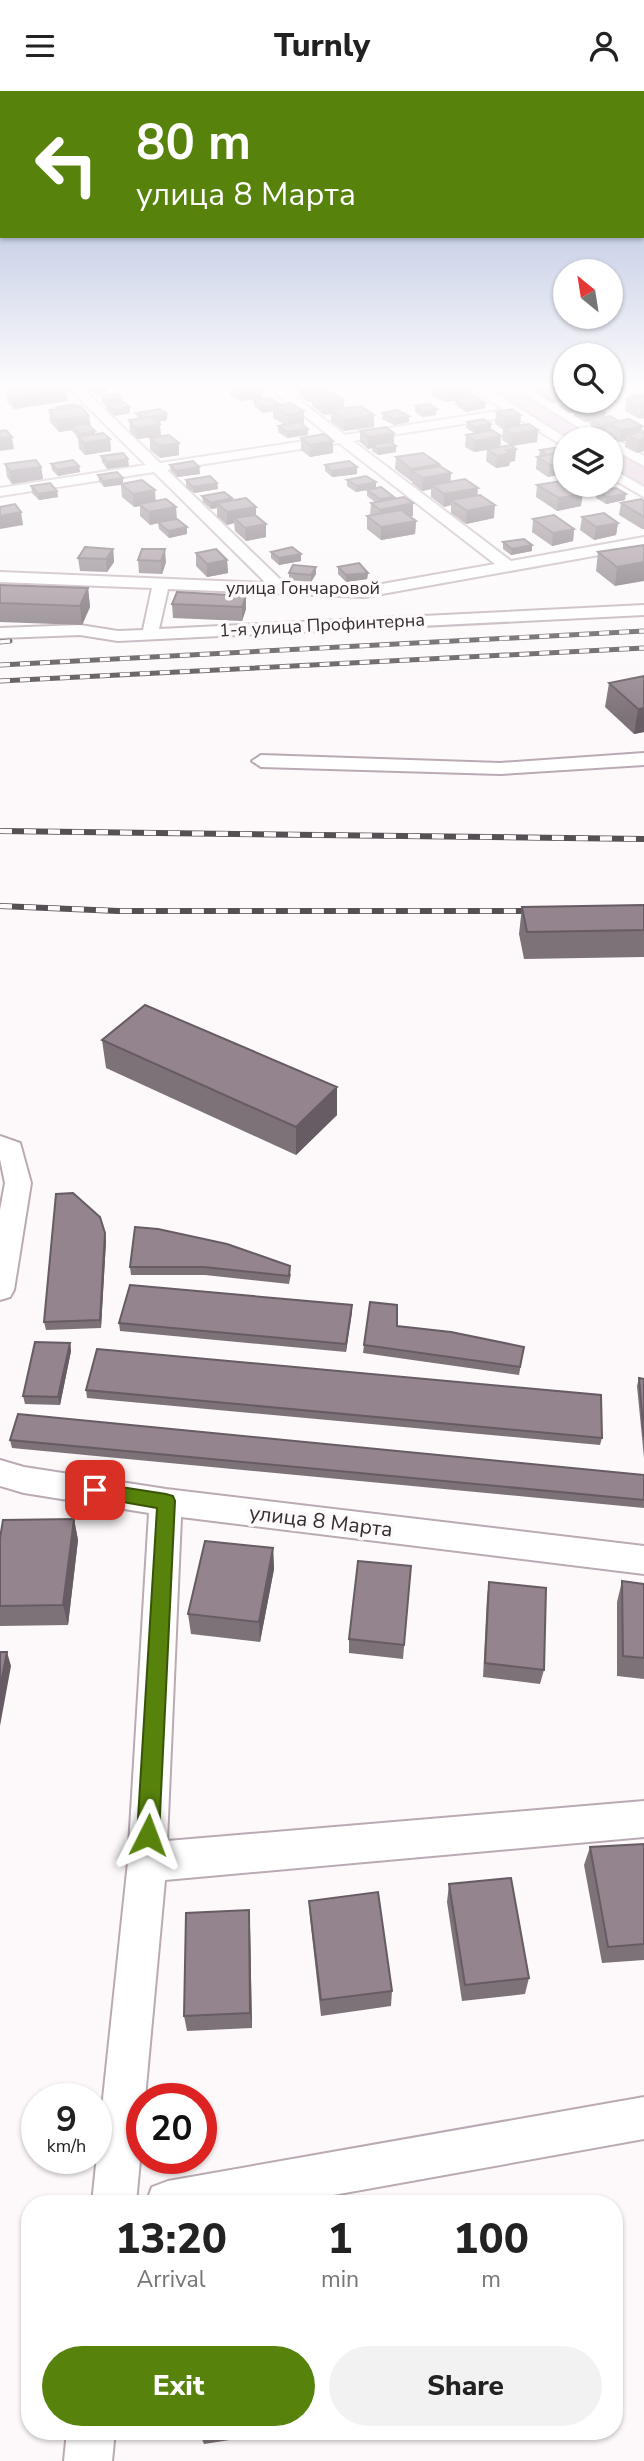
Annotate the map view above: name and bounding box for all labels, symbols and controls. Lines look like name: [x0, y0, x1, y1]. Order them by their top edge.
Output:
text: Turnly: [274, 24, 370, 67]
icon: menu: [21, 27, 59, 65]
icon: person: [585, 27, 623, 65]
text: 80 m: [136, 109, 251, 176]
icon: left: [21, 119, 112, 210]
text: улица 8 Марта: [136, 173, 356, 216]
north arrow: [553, 259, 623, 329]
map controls: [553, 259, 623, 497]
button: search: [553, 343, 623, 413]
button: layers: [553, 427, 623, 497]
street label: улица Гончаровой: [226, 576, 380, 600]
street label: 1-я улица Профинтерна: [218, 608, 426, 642]
pin: [65, 1460, 125, 1520]
icon: arrive: [76, 1471, 114, 1509]
street label: улица 8 Марта: [248, 1498, 394, 1544]
position arrow: [111, 1798, 185, 1872]
speed limit sign: 20: [126, 2083, 217, 2174]
text: 9: [56, 2096, 77, 2143]
text: km/h: [47, 2134, 86, 2158]
text: 13:20: [115, 2211, 227, 2268]
text: 1: [327, 2211, 353, 2268]
text: 100: [453, 2211, 529, 2268]
text: Arrival: [136, 2264, 206, 2295]
text: min: [321, 2264, 359, 2295]
text: m: [481, 2264, 501, 2295]
button: Exit: [42, 2346, 315, 2426]
button: Share: [329, 2346, 602, 2426]

